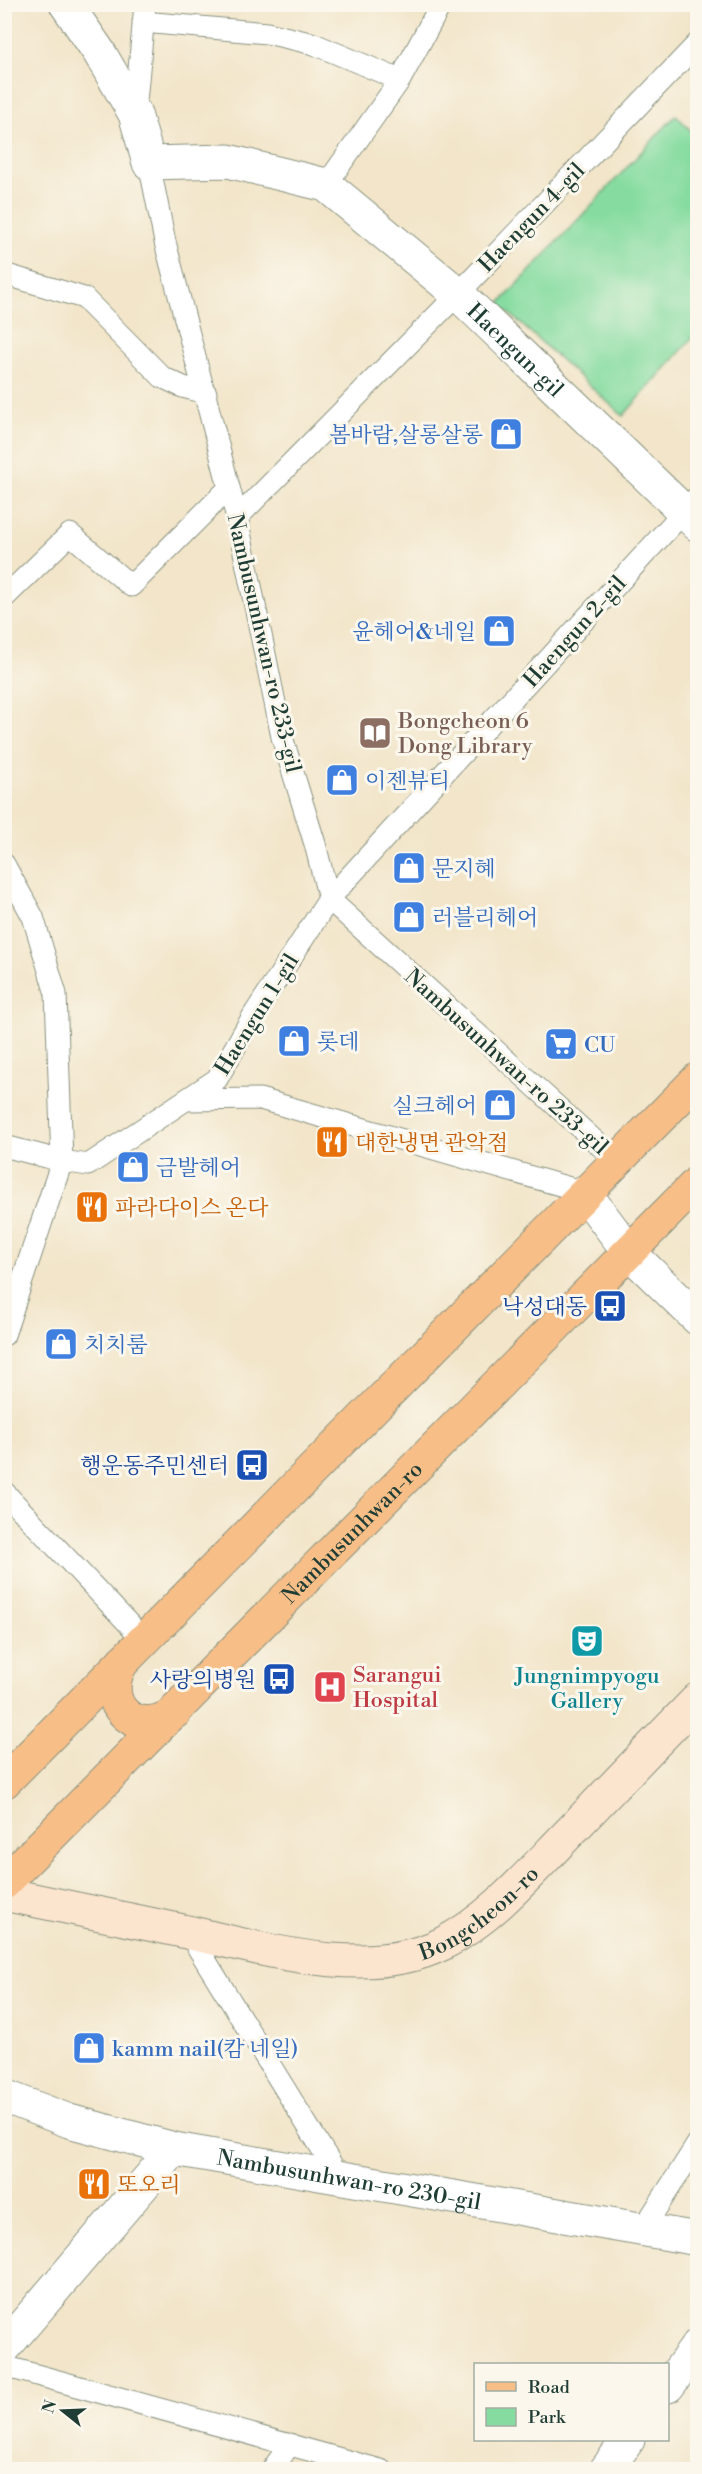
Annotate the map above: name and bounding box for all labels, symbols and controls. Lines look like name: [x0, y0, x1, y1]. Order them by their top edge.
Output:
street label: Haengun 4-gil: [473, 157, 591, 278]
street label: Haengun-gil: [461, 298, 569, 404]
shop icon: 봄바람,살롱살롱: [488, 416, 524, 452]
place label: 봄바람,살롱살롱: [329, 422, 483, 449]
street label: Nambusunhwan-ro 233-gil: [221, 511, 307, 776]
street label: Haengun 2-gil: [518, 570, 633, 693]
shop icon: 윤헤어&네일: [481, 613, 517, 649]
place label: 윤헤어&네일: [352, 619, 476, 646]
place label: Bongcheon 6 Dong Library: [397, 708, 533, 760]
library icon: Bongcheon 6 Dong Library: [357, 715, 393, 751]
shop icon: 이젠뷰티: [324, 762, 360, 798]
place label: 이젠뷰티: [365, 768, 450, 795]
shop icon: 문지혜: [391, 850, 427, 886]
place label: 문지혜: [432, 856, 496, 883]
shop icon: 러블리헤어: [391, 899, 427, 935]
place label: 러블리헤어: [432, 905, 538, 932]
street label: Haengun 1-gil: [209, 949, 306, 1080]
street label: Nambusunhwan-ro 233-gil: [399, 963, 614, 1161]
shop icon: 롯데: [276, 1023, 312, 1059]
supermarket icon: CU: [543, 1026, 579, 1062]
place label: 롯데: [317, 1029, 360, 1056]
place label: CU: [584, 1032, 616, 1059]
shop icon: 실크헤어: [482, 1087, 518, 1123]
place label: 실크헤어: [392, 1093, 477, 1120]
restaurant icon: 대한냉면 관악점: [314, 1124, 350, 1160]
place label: 대한냉면 관악점: [355, 1130, 508, 1157]
shop icon: 금발헤어: [115, 1149, 151, 1185]
place label: 금발헤어: [156, 1155, 241, 1182]
restaurant icon: 파라다이스 온다: [74, 1189, 110, 1225]
place label: 파라다이스 온다: [115, 1195, 269, 1222]
bus stop icon: 낙성대동: [592, 1288, 628, 1324]
place label: 낙성대동: [502, 1294, 587, 1321]
shop icon: 치치룸: [43, 1326, 79, 1362]
place label: 치치룸: [84, 1332, 148, 1359]
bus stop icon: 행운동주민센터: [234, 1447, 270, 1483]
place label: 행운동주민센터: [80, 1453, 229, 1480]
street label: Nambusunhwan-ro: [276, 1456, 429, 1610]
theatre icon: Jungnimpyogu Gallery: [569, 1623, 605, 1659]
bus stop icon: 사랑의병원: [261, 1661, 297, 1697]
place label: Sarangui Hospital: [353, 1662, 442, 1714]
place label: Jungnimpyogu Gallery: [514, 1663, 660, 1715]
place label: 사랑의병원: [150, 1667, 256, 1694]
hospital icon: Sarangui Hospital: [312, 1669, 348, 1705]
street label: Bongcheon-ro: [415, 1861, 545, 1967]
shop icon: kamm nail(캄 네일): [71, 2030, 107, 2066]
place label: kamm nail(캄 네일): [112, 2036, 298, 2063]
street label: Nambusunhwan-ro 230-gil: [215, 2145, 483, 2217]
restaurant icon: 또오리: [76, 2166, 112, 2202]
place label: 또오리: [117, 2172, 181, 2199]
legend: [474, 2363, 669, 2441]
text: Road: [528, 2376, 571, 2399]
north arrow: [33, 2381, 93, 2441]
text: N: [38, 2397, 61, 2416]
text: Park: [528, 2406, 567, 2429]

